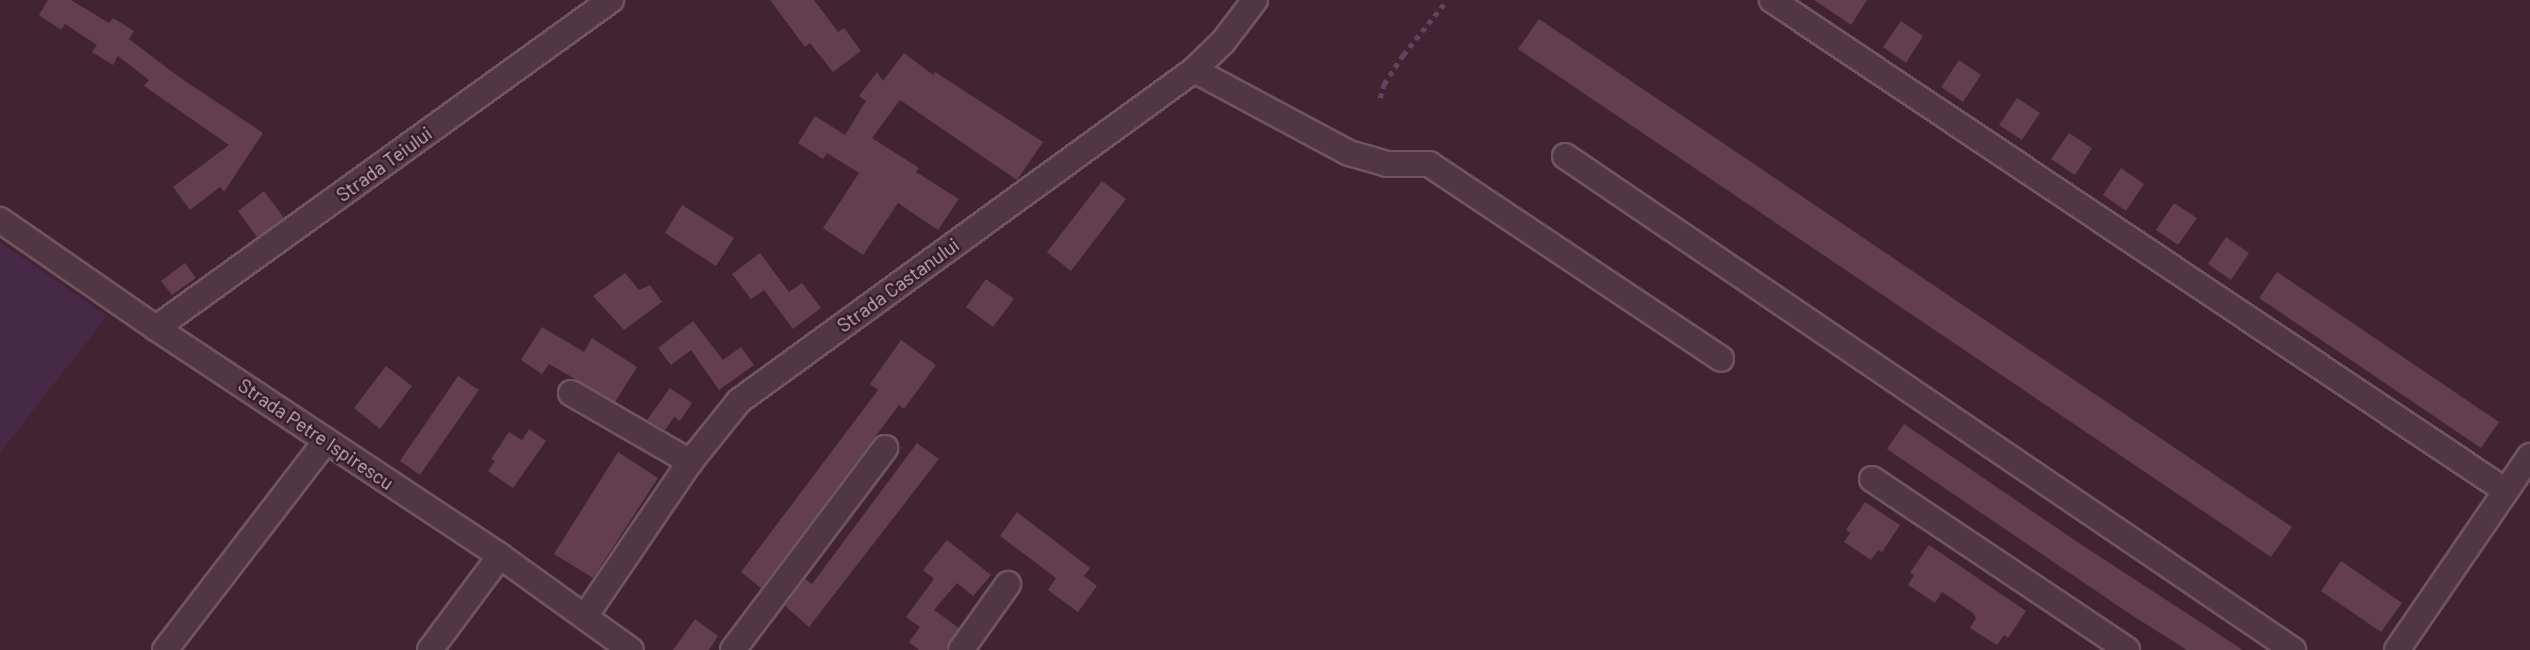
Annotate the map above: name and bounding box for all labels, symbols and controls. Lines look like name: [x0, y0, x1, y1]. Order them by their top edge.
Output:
street label: Strada Teiului: [332, 122, 436, 206]
street label: Strada Castanului: [833, 233, 963, 337]
street label: Strada Petre Ispirescu: [234, 374, 398, 494]

